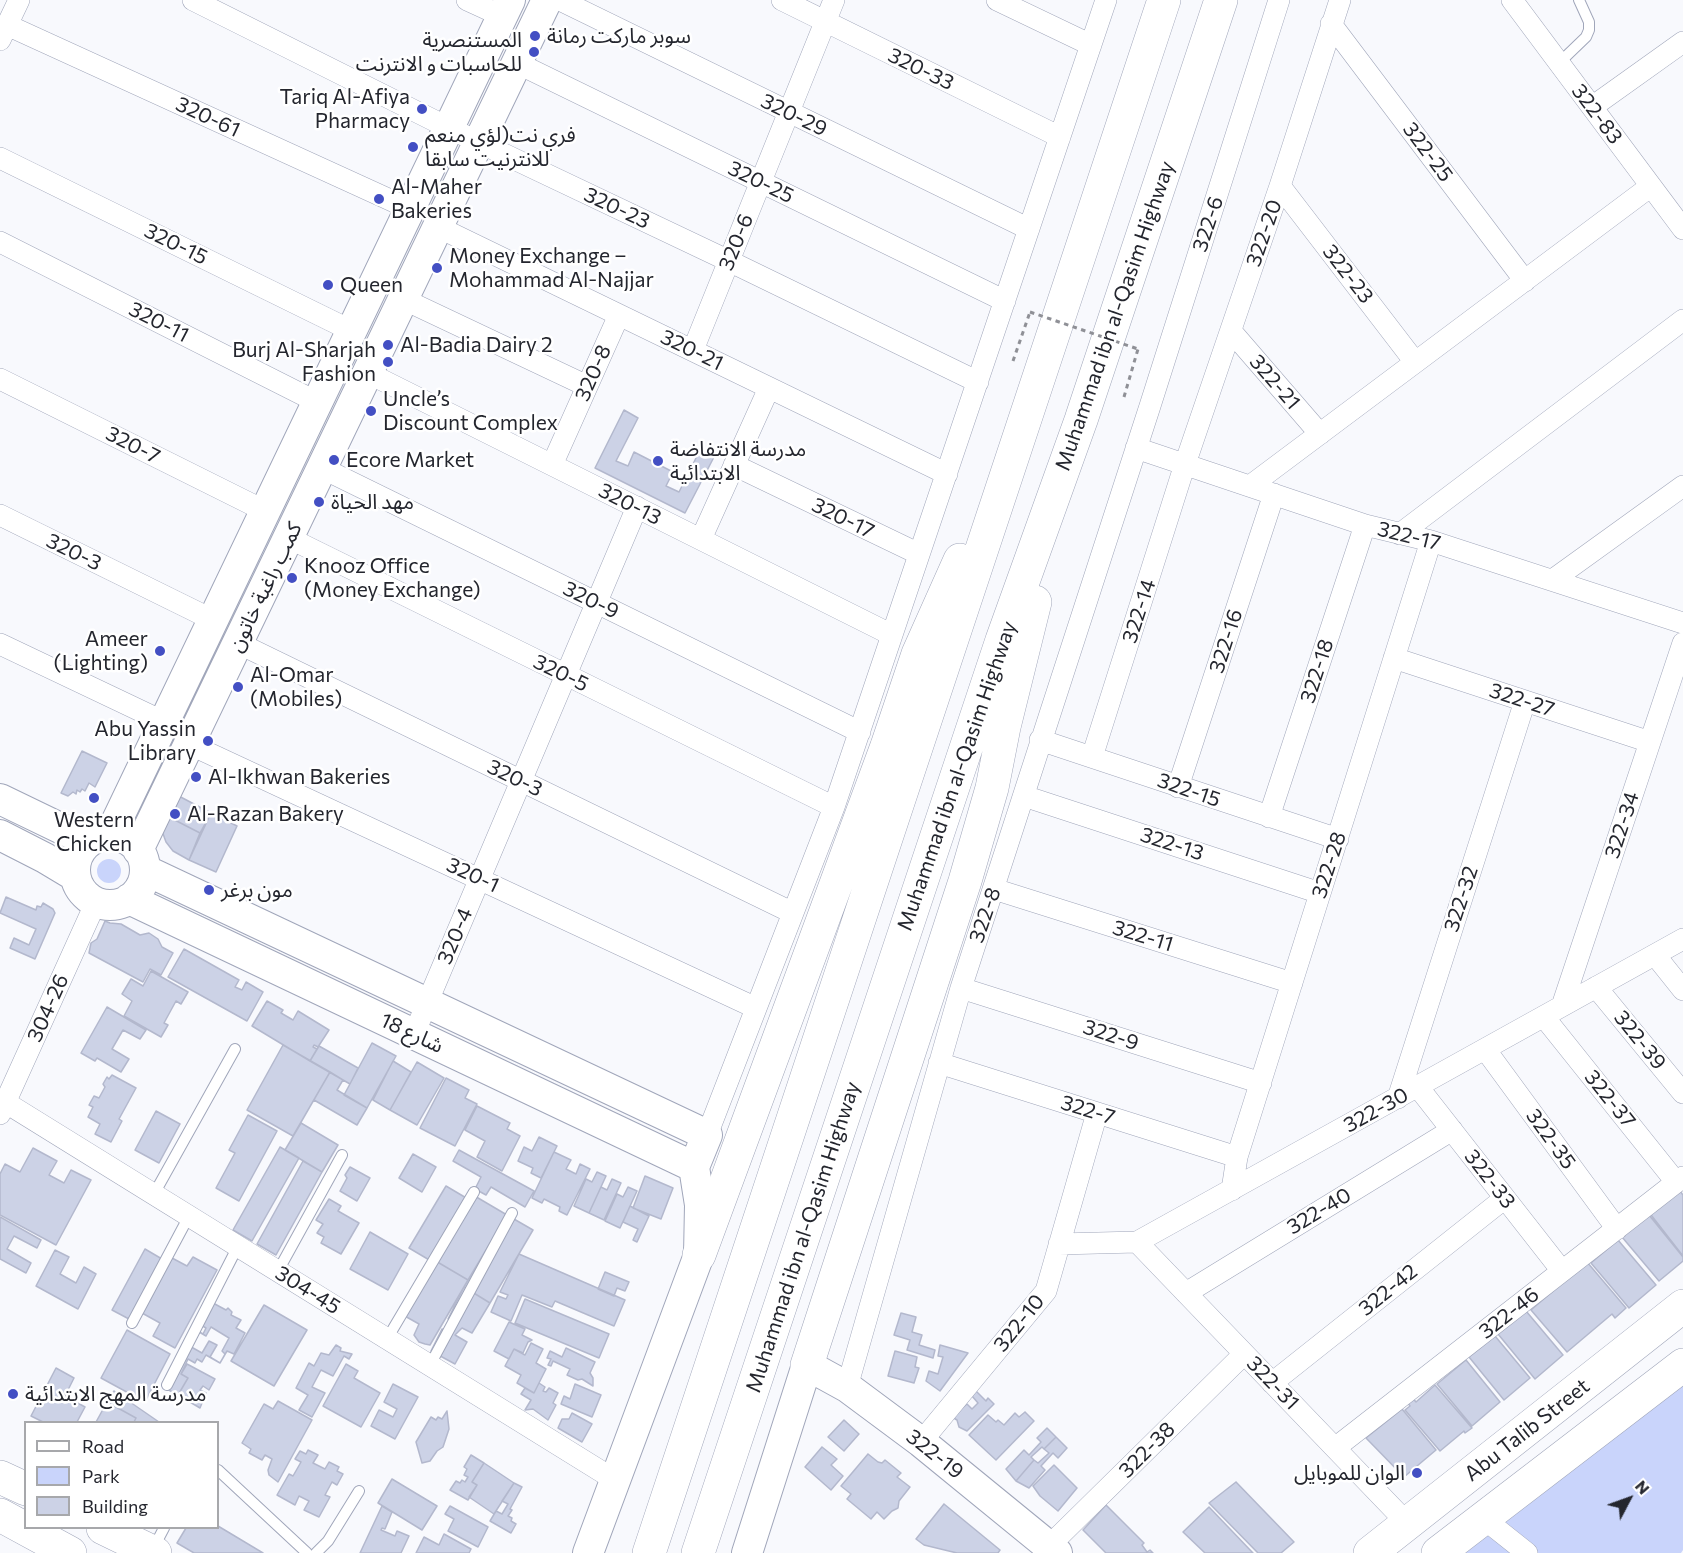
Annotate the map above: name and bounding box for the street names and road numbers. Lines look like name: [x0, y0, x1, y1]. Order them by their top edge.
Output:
street label: 320-33: [884, 42, 958, 96]
street label: 322-83: [1566, 79, 1628, 149]
street label: 320-29: [757, 88, 831, 142]
street label: 320-61: [172, 91, 244, 143]
street label: 322-25: [1398, 117, 1458, 187]
street label: 320-25: [724, 155, 798, 209]
street label: Muhammad ibn al-Qasim Highway: [1050, 158, 1180, 474]
street label: 320-23: [580, 182, 654, 234]
street label: 322-6: [1187, 193, 1229, 255]
street label: 322-20: [1241, 196, 1287, 270]
street label: 320-6: [713, 210, 759, 274]
street label: 320-15: [140, 218, 212, 270]
street label: 322-23: [1317, 240, 1379, 308]
street label: 320-11: [125, 296, 193, 348]
street label: 320-21: [656, 324, 728, 376]
street label: 320-8: [570, 341, 616, 405]
street label: 322-21: [1244, 349, 1306, 415]
street label: 320-7: [102, 421, 164, 469]
street label: 320-13: [594, 478, 666, 530]
street label: 320-17: [808, 492, 878, 544]
street label: 322-17: [1375, 516, 1443, 556]
street label: كمب راغبة خاتون: [223, 518, 307, 656]
street label: 320-3: [42, 528, 106, 576]
street label: 320-9: [559, 576, 623, 624]
street label: 322-14: [1117, 576, 1161, 646]
street label: 322-16: [1204, 606, 1248, 676]
street label: Muhammad ibn al-Qasim Highway: [892, 618, 1022, 934]
street label: 322-18: [1295, 636, 1339, 706]
street label: 320-5: [529, 649, 593, 697]
street label: 322-27: [1486, 678, 1558, 722]
street label: 320-3: [483, 754, 547, 802]
street label: 322-15: [1154, 767, 1224, 813]
street label: 322-34: [1599, 788, 1645, 862]
street label: 322-13: [1137, 822, 1207, 866]
street label: 322-28: [1306, 829, 1352, 901]
street label: 320-1: [443, 852, 503, 898]
street label: 322-32: [1439, 863, 1483, 935]
street label: 322-8: [964, 884, 1006, 946]
street label: 320-4: [432, 904, 478, 968]
street label: 322-11: [1110, 915, 1176, 957]
street label: 304-26: [22, 970, 74, 1046]
street label: 322-39: [1609, 1005, 1671, 1075]
street label: شارع 18: [376, 1007, 448, 1059]
street label: 322-9: [1080, 1014, 1142, 1056]
street label: 322-37: [1579, 1065, 1641, 1133]
street label: Muhammad ibn al-Qasim Highway: [741, 1078, 865, 1396]
street label: 322-30: [1339, 1082, 1413, 1138]
street label: 322-7: [1058, 1090, 1118, 1130]
street label: 322-35: [1521, 1104, 1581, 1174]
street label: 322-33: [1459, 1144, 1521, 1214]
street label: 322-40: [1282, 1182, 1356, 1240]
street label: 322-42: [1354, 1259, 1422, 1321]
street label: 304-45: [271, 1260, 345, 1320]
street label: 322-46: [1474, 1282, 1544, 1344]
street label: 322-10: [988, 1289, 1050, 1357]
street label: 322-31: [1241, 1351, 1305, 1415]
street label: Abu Talib Street: [1459, 1373, 1595, 1487]
street label: 322-38: [1114, 1417, 1180, 1483]
street label: 322-19: [901, 1424, 969, 1484]

